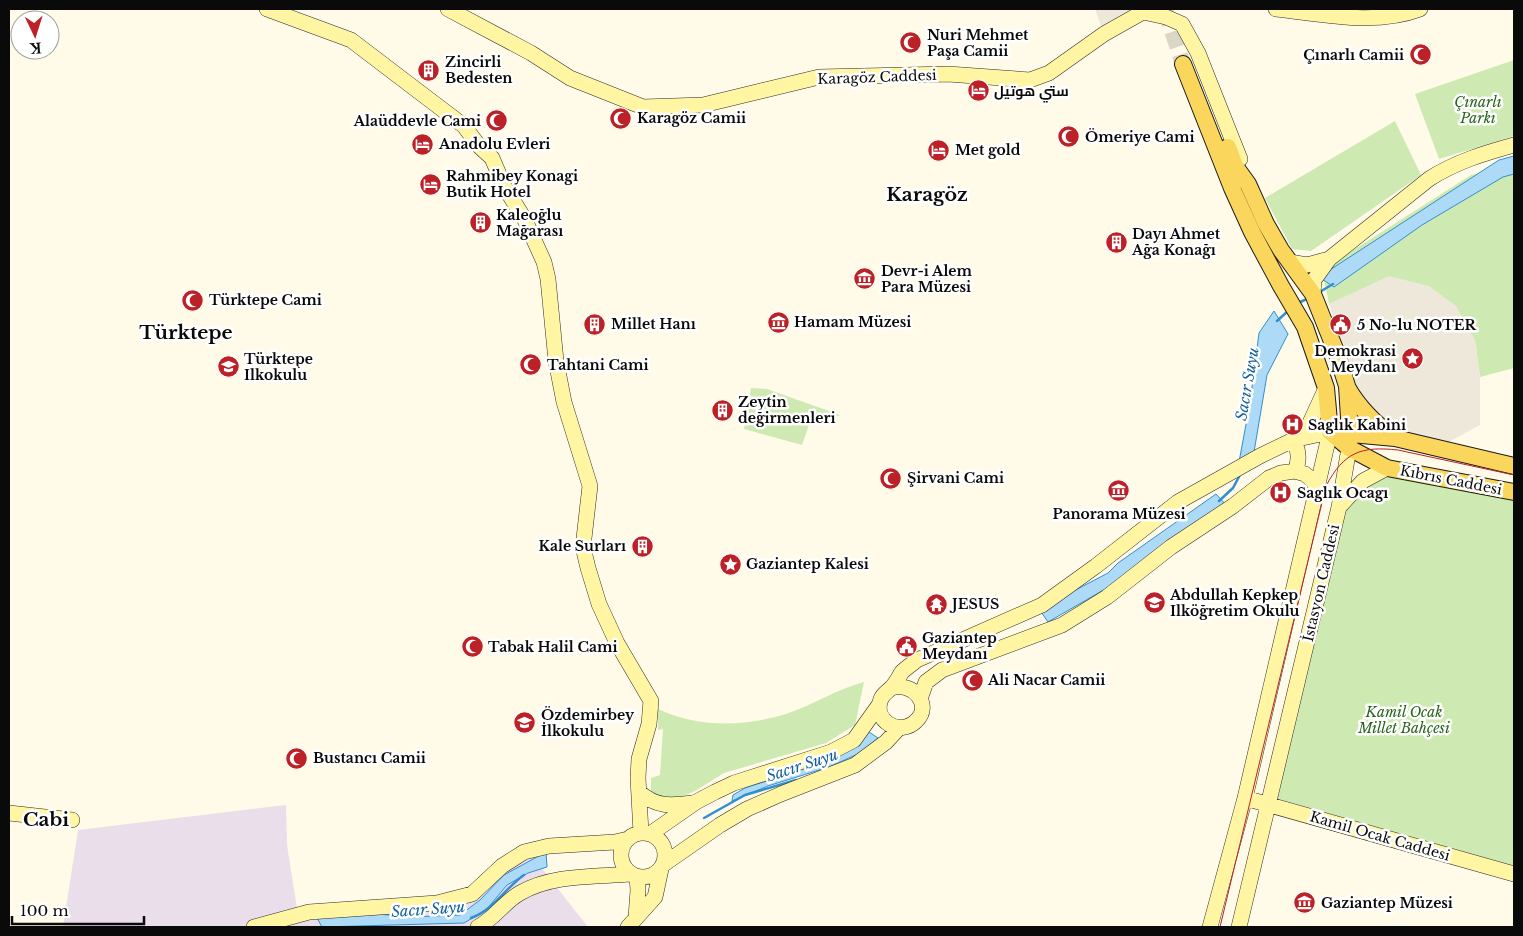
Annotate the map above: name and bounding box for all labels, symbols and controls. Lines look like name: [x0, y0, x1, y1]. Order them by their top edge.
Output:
north arrow: [10, 10, 60, 60]
place label: Nuri Mehmet Paşa Camii: [927, 26, 1029, 60]
mosque icon: Nuri Mehmet Paşa Camii: [899, 31, 923, 55]
text: K: [29, 39, 42, 57]
mosque icon: Çınarlı Camii: [1408, 43, 1432, 67]
place label: Çınarlı Camii: [1303, 46, 1404, 64]
place label: Zincirli Bedesten: [445, 53, 513, 87]
building icon: Zincirli Bedesten: [417, 58, 441, 82]
street label: Karagöz Caddesi: [817, 66, 937, 88]
hotel icon: ستي هوتيل: [966, 79, 990, 103]
place label: ستي هوتيل: [994, 82, 1069, 103]
park label: Çınarlı Parkı: [1454, 93, 1502, 127]
mosque icon: Karagöz Camii: [609, 106, 633, 130]
mosque icon: Alaüddevle Cami: [485, 109, 509, 133]
place label: Karagöz Camii: [637, 109, 746, 127]
place label: Alaüddevle Cami: [353, 112, 481, 130]
mosque icon: Ömeriye Cami: [1057, 125, 1081, 149]
place label: Ömeriye Cami: [1085, 128, 1195, 146]
hotel icon: Anadolu Evleri: [411, 132, 435, 156]
place label: Anadolu Evleri: [438, 135, 550, 153]
hotel icon: Met gold: [927, 138, 951, 162]
place label: Met gold: [955, 141, 1021, 159]
place label: Rahmibey Konagi Butik Hotel: [446, 167, 578, 201]
hotel icon: Rahmibey Konagi Butik Hotel: [418, 172, 442, 196]
district label: Karagöz: [886, 183, 968, 206]
place label: Kaleoğlu Mağarası: [496, 206, 563, 240]
building icon: Kaleoğlu Mağarası: [468, 211, 492, 235]
place label: Dayı Ahmet Ağa Konağı: [1131, 225, 1221, 259]
building icon: Dayı Ahmet Ağa Konağı: [1104, 230, 1128, 254]
place label: Devr-i Alem Para Müzesi: [881, 262, 973, 296]
museum icon: Devr-i Alem Para Müzesi: [853, 267, 877, 291]
mosque icon: Türktepe Cami: [181, 288, 205, 312]
place label: Türktepe Cami: [209, 291, 322, 309]
museum icon: Hamam Müzesi: [766, 310, 790, 334]
building icon: Millet Hanı: [583, 312, 607, 336]
place label: Hamam Müzesi: [794, 313, 911, 331]
public building icon: 5 No-lu NOTER: [1329, 313, 1353, 337]
place label: Millet Hanı: [611, 315, 696, 333]
place label: 5 No-lu NOTER: [1357, 316, 1476, 334]
district label: Türktepe: [139, 321, 233, 344]
place label: Demokrasi Meydanı: [1314, 342, 1396, 376]
water label: Sacır Suyu: [1231, 346, 1263, 422]
place icon: Demokrasi Meydanı: [1400, 347, 1424, 371]
place label: Türktepe Ilkokulu: [244, 350, 313, 384]
mosque icon: Tahtani Cami: [519, 353, 543, 377]
school or university icon: Türktepe Ilkokulu: [216, 355, 240, 379]
place label: Tahtani Cami: [547, 356, 649, 374]
place label: Zeytin değirmenleri: [738, 393, 836, 427]
building icon: Zeytin değirmenleri: [710, 398, 734, 422]
hospital icon: Saglık Kabini: [1280, 413, 1304, 437]
place label: Saglık Kabini: [1308, 416, 1406, 434]
street label: Kıbrıs Caddesi: [1398, 461, 1504, 499]
mosque icon: Şirvani Cami: [879, 466, 903, 490]
place label: Şirvani Cami: [907, 469, 1004, 487]
museum icon: Panorama Müzesi: [1107, 479, 1131, 503]
hospital icon: Saglık Ocagı: [1269, 481, 1293, 505]
place label: Saglık Ocagı: [1297, 484, 1388, 502]
place label: Panorama Müzesi: [1053, 505, 1186, 523]
street label: İstasyon Caddesi: [1299, 522, 1343, 643]
building icon: Kale Surları: [630, 534, 654, 558]
place label: Kale Surları: [538, 537, 626, 555]
place icon: Gaziantep Kalesi: [718, 552, 742, 576]
place label: Gaziantep Kalesi: [746, 555, 869, 573]
place label: Abdullah Kepkep Ilköğretim Okulu: [1169, 586, 1300, 620]
school or university icon: Abdullah Kepkep Ilköğretim Okulu: [1142, 591, 1166, 615]
temple icon: JESUS: [924, 592, 948, 616]
place label: JESUS: [949, 595, 999, 613]
place label: Gaziantep Meydanı: [922, 629, 997, 663]
public building icon: Gaziantep Meydanı: [894, 634, 918, 658]
mosque icon: Tabak Halil Cami: [460, 635, 484, 659]
place label: Tabak Halil Cami: [488, 638, 618, 656]
mosque icon: Ali Nacar Camii: [960, 668, 984, 692]
place label: Ali Nacar Camii: [987, 671, 1105, 689]
park label: Kamil Ocak Millet Bahçesi: [1357, 703, 1450, 737]
place label: Özdemirbey İlkokulu: [541, 706, 635, 740]
school or university icon: Özdemirbey İlkokulu: [513, 711, 537, 735]
water label: Sacır Suyu: [764, 745, 840, 785]
mosque icon: Bustancı Camii: [285, 746, 309, 770]
place label: Bustancı Camii: [313, 749, 426, 767]
street label: Kamil Ocak Caddesi: [1308, 807, 1452, 865]
district label: Cabi: [23, 808, 69, 831]
museum icon: Gaziantep Müzesi: [1293, 891, 1317, 915]
scale bar: [12, 894, 145, 926]
place label: Gaziantep Müzesi: [1321, 894, 1453, 912]
water label: Sacır Suyu: [390, 897, 466, 921]
text: 100 m: [20, 901, 69, 920]

